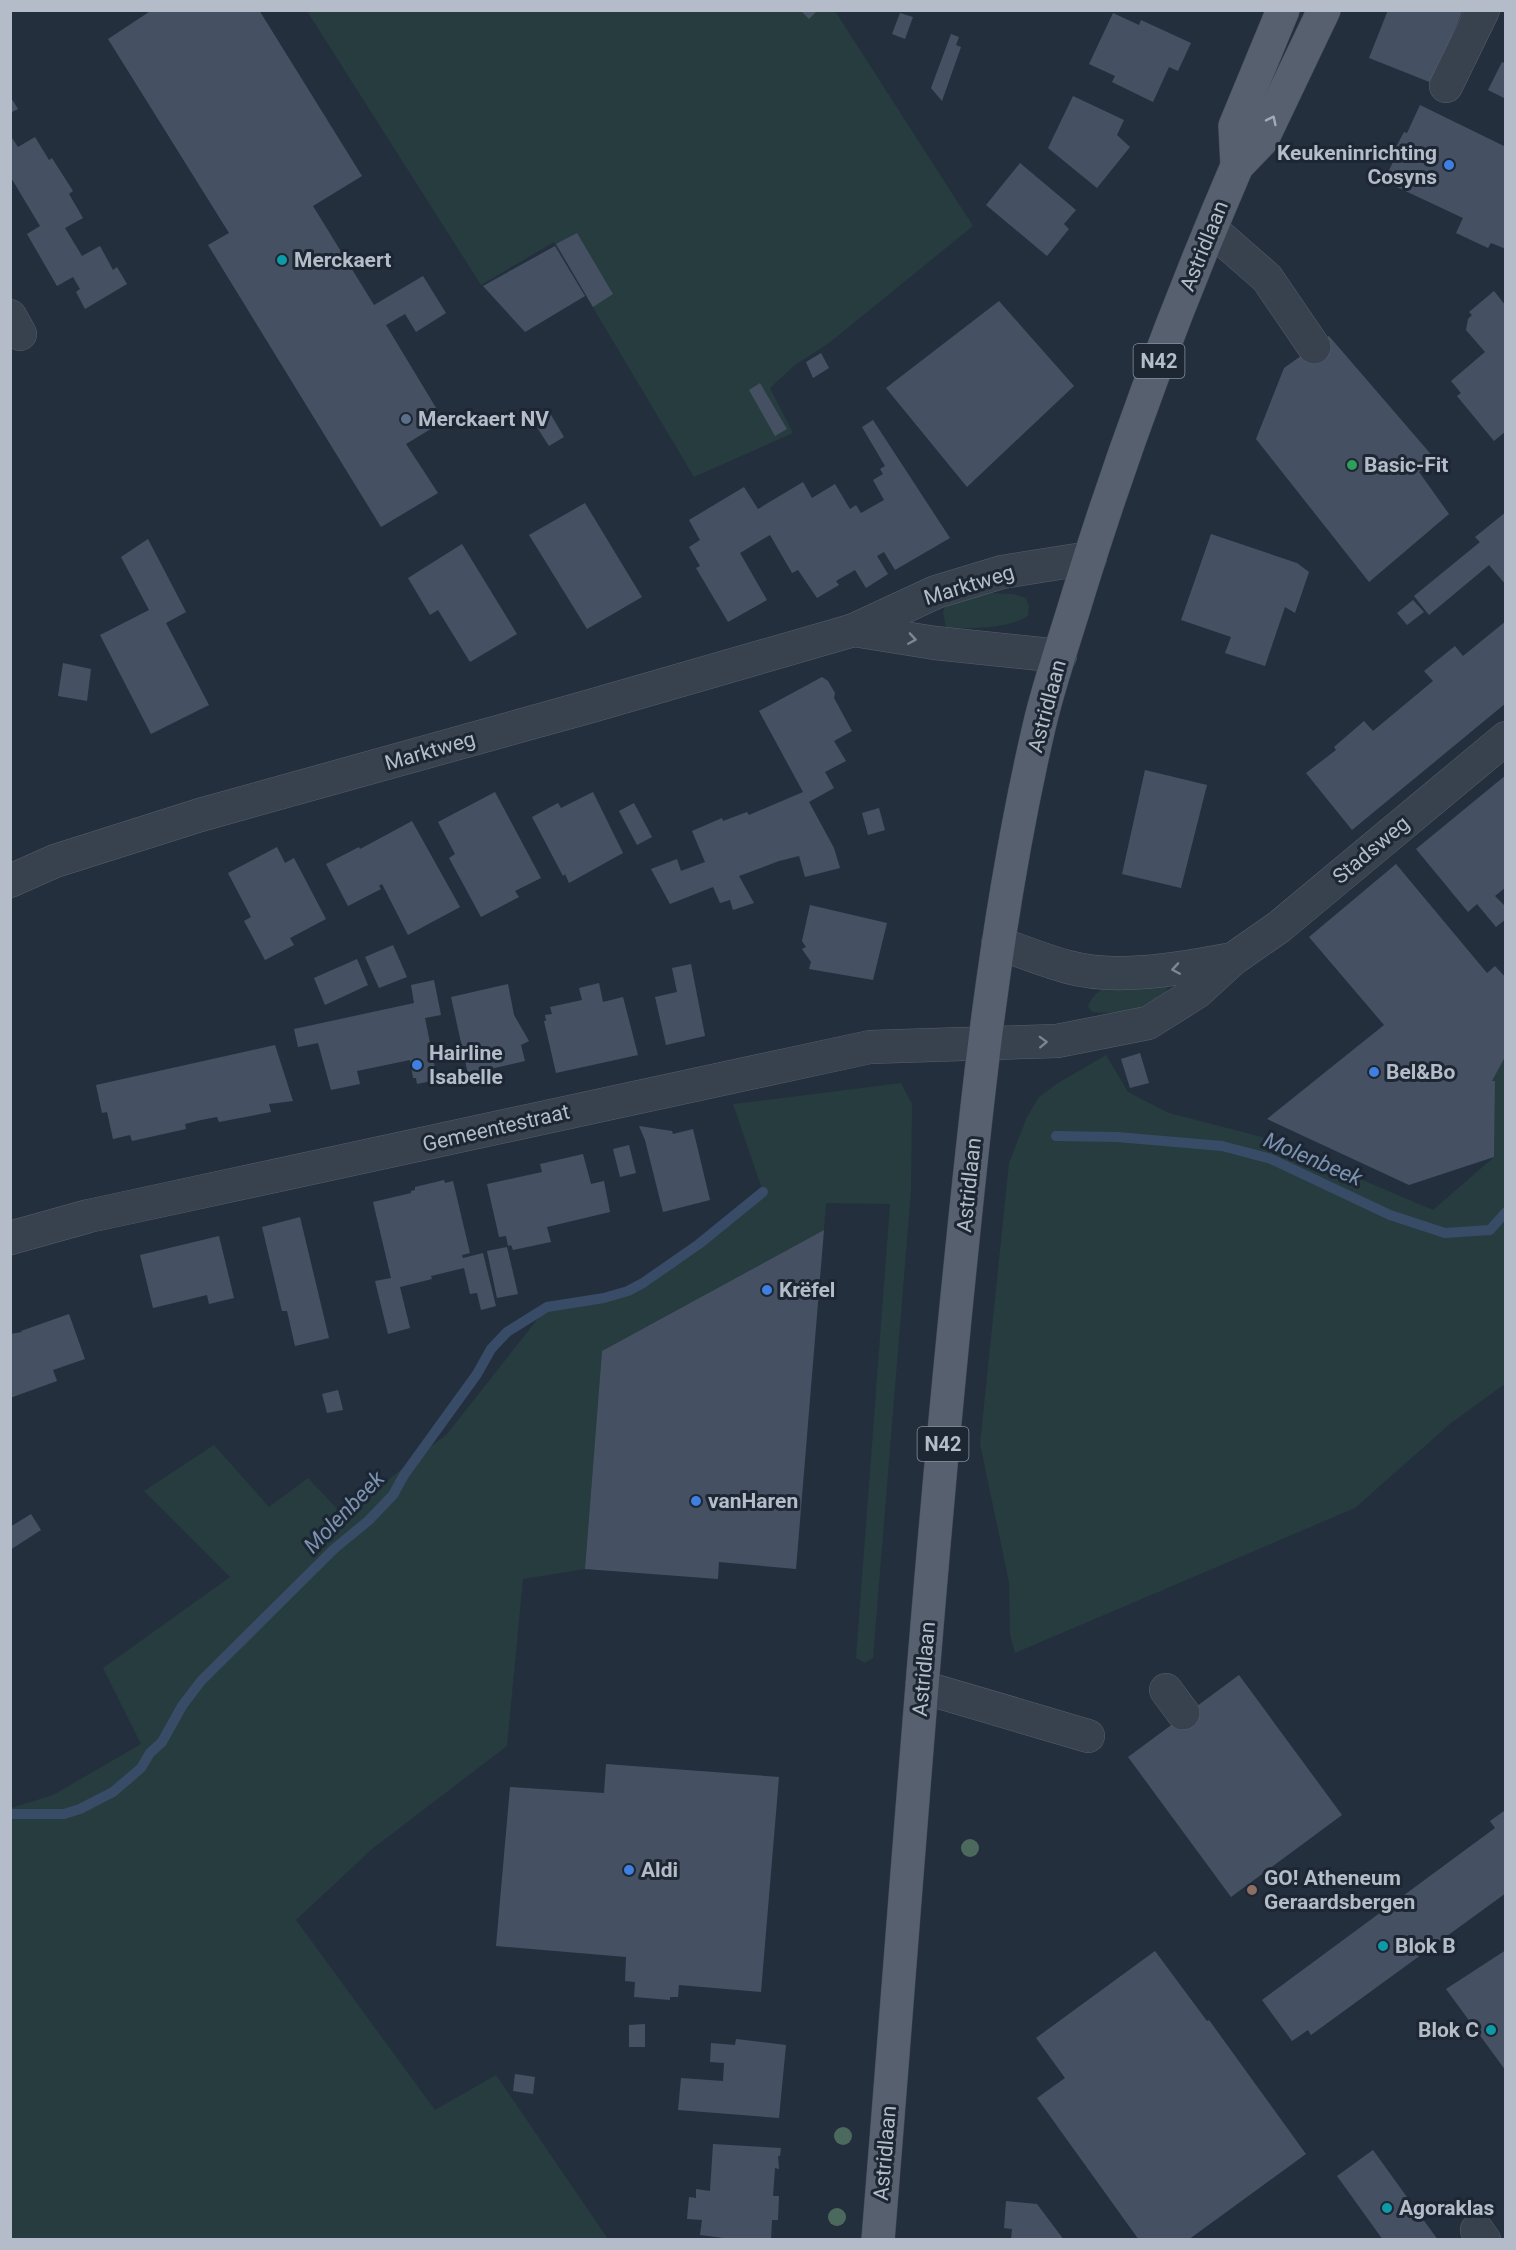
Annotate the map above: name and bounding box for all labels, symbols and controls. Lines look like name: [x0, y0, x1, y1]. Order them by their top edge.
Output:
one-way arrow: [1264, 115, 1276, 126]
place label: Keukeninrichting Cosyns: [1277, 141, 1437, 189]
marker: Keukeninrichting Cosyns: [1442, 158, 1456, 172]
street label: Astridlaan: [1175, 197, 1233, 295]
place label: Merckaert: [294, 248, 391, 272]
marker: Merckaert: [275, 253, 289, 267]
road number: N42: [1134, 344, 1184, 378]
place label: Merckaert NV: [418, 407, 549, 431]
marker: Merckaert NV: [399, 412, 413, 426]
place label: Basic-Fit: [1364, 453, 1448, 477]
marker: Basic-Fit: [1345, 458, 1359, 472]
street label: Marktweg: [921, 560, 1017, 610]
one-way arrow: [907, 632, 916, 644]
street label: Astridlaan: [1023, 657, 1071, 755]
street label: Marktweg: [382, 727, 478, 775]
street label: Stadsweg: [1328, 811, 1414, 889]
one-way arrow: [1171, 962, 1181, 975]
one-way arrow: [1039, 1036, 1048, 1048]
place label: Hairline Isabelle: [429, 1041, 503, 1089]
marker: Hairline Isabelle: [410, 1058, 424, 1072]
place label: Bel&Bo: [1386, 1060, 1456, 1084]
marker: Bel&Bo: [1367, 1065, 1381, 1079]
street label: Gemeentestraat: [420, 1099, 572, 1157]
water label: Molenbeek: [1260, 1127, 1367, 1191]
street label: Astridlaan: [952, 1136, 986, 1234]
place label: Krëfel: [779, 1278, 835, 1302]
marker: Krëfel: [760, 1283, 774, 1297]
road number: N42: [918, 1427, 968, 1461]
water label: Molenbeek: [299, 1465, 390, 1558]
place label: vanHaren: [708, 1489, 798, 1513]
marker: vanHaren: [689, 1494, 703, 1508]
street label: Astridlaan: [908, 1621, 940, 1717]
place label: Aldi: [641, 1858, 678, 1882]
marker: Aldi: [622, 1863, 636, 1877]
place label: GO! Atheneum Geraardsbergen: [1264, 1866, 1415, 1914]
marker: GO! Atheneum Geraardsbergen: [1245, 1883, 1259, 1897]
place label: Blok B: [1395, 1934, 1456, 1958]
marker: Blok B: [1376, 1939, 1390, 1953]
place label: Blok C: [1418, 2018, 1479, 2042]
marker: Blok C: [1484, 2023, 1498, 2037]
street label: Astridlaan: [869, 2105, 901, 2201]
place label: Agoraklas: [1399, 2196, 1495, 2220]
marker: Agoraklas: [1380, 2201, 1394, 2215]

